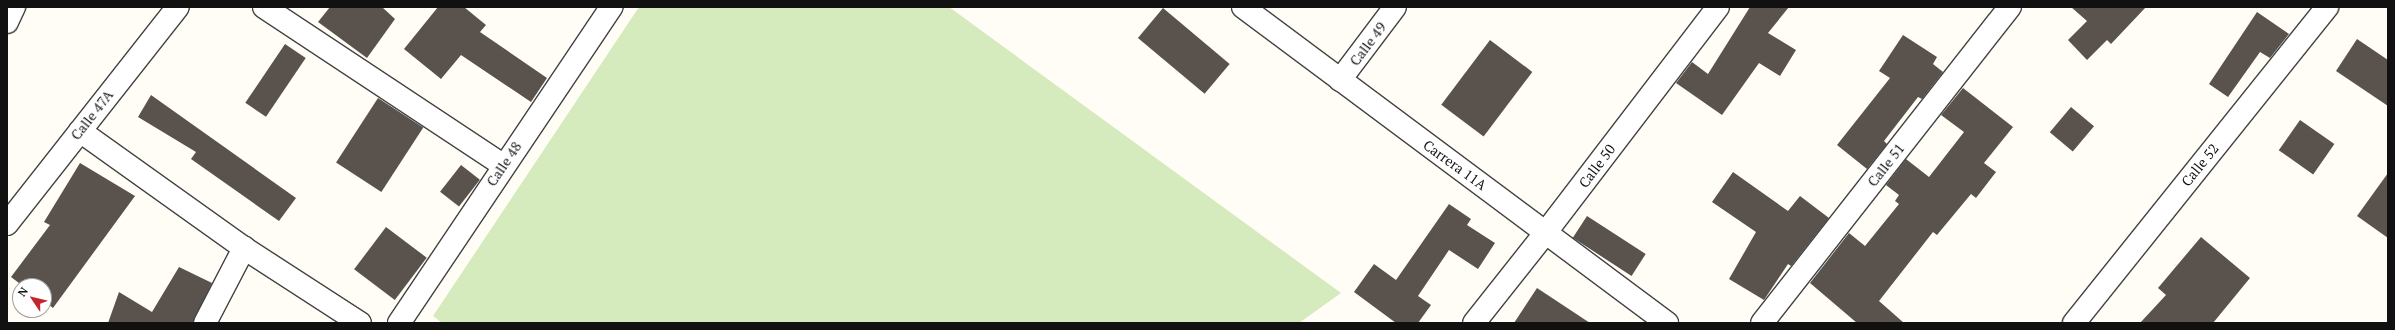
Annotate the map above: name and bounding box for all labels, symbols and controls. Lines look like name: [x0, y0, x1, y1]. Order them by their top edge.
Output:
street label: Calle 49: [1346, 19, 1390, 69]
street label: Calle 47A: [67, 87, 117, 143]
street label: Carrera 11A: [1420, 136, 1490, 194]
street label: Calle 48: [483, 139, 525, 189]
street label: Calle 51: [1864, 140, 1908, 190]
street label: Calle 52: [2178, 140, 2222, 190]
street label: Calle 50: [1575, 141, 1619, 191]
north arrow: [12, 278, 52, 318]
text: N: [15, 284, 31, 299]

